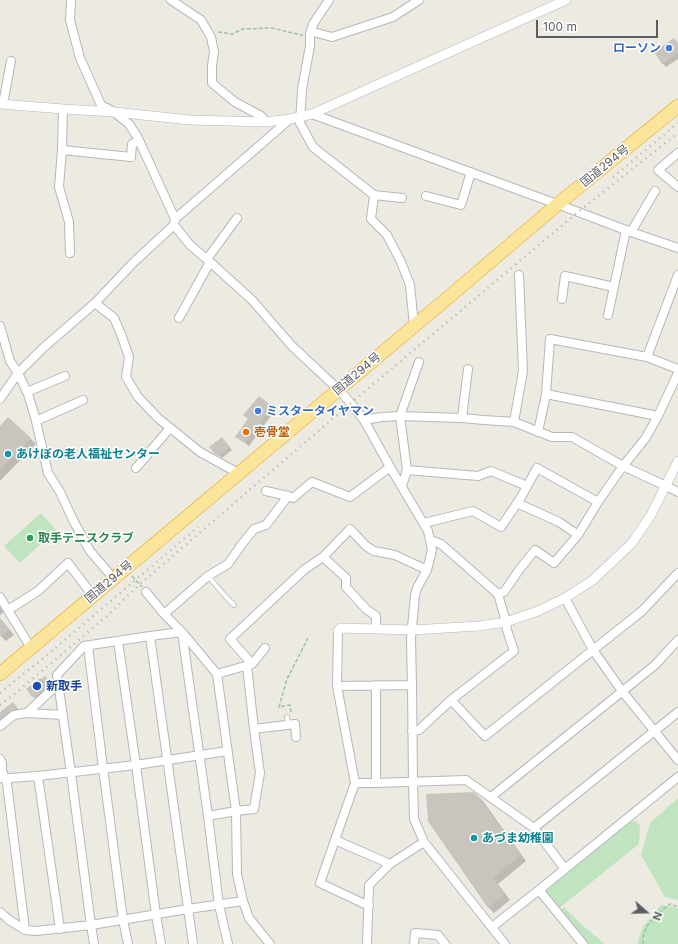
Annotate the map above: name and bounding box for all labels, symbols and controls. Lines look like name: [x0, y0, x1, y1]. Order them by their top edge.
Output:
scale bar: [538, 12, 660, 38]
text: 100 m: [543, 19, 577, 34]
place label: ローソン: [613, 41, 661, 55]
marker: ローソン: [664, 43, 674, 53]
street label: 国道294号: [578, 142, 632, 190]
street label: 国道294号: [330, 350, 384, 398]
place label: ミスタータイヤマン: [266, 404, 374, 418]
marker: ミスタータイヤマン: [253, 406, 263, 416]
place label: 壱骨堂: [254, 425, 290, 439]
marker: 壱骨堂: [241, 427, 251, 437]
place label: あけぼの老人福祉センター: [16, 447, 160, 461]
marker: あけぼの老人福祉センター: [3, 449, 13, 459]
place label: 取手テニスクラブ: [38, 531, 134, 545]
marker: 取手テニスクラブ: [25, 533, 35, 543]
street label: 国道294号: [82, 558, 136, 606]
place label: 新取手: [46, 679, 82, 693]
marker: 新取手: [31, 680, 43, 692]
place label: あづま幼稚園: [482, 831, 554, 845]
marker: あづま幼稚園: [469, 833, 479, 843]
north arrow: [626, 892, 666, 932]
text: N: [649, 910, 665, 922]

